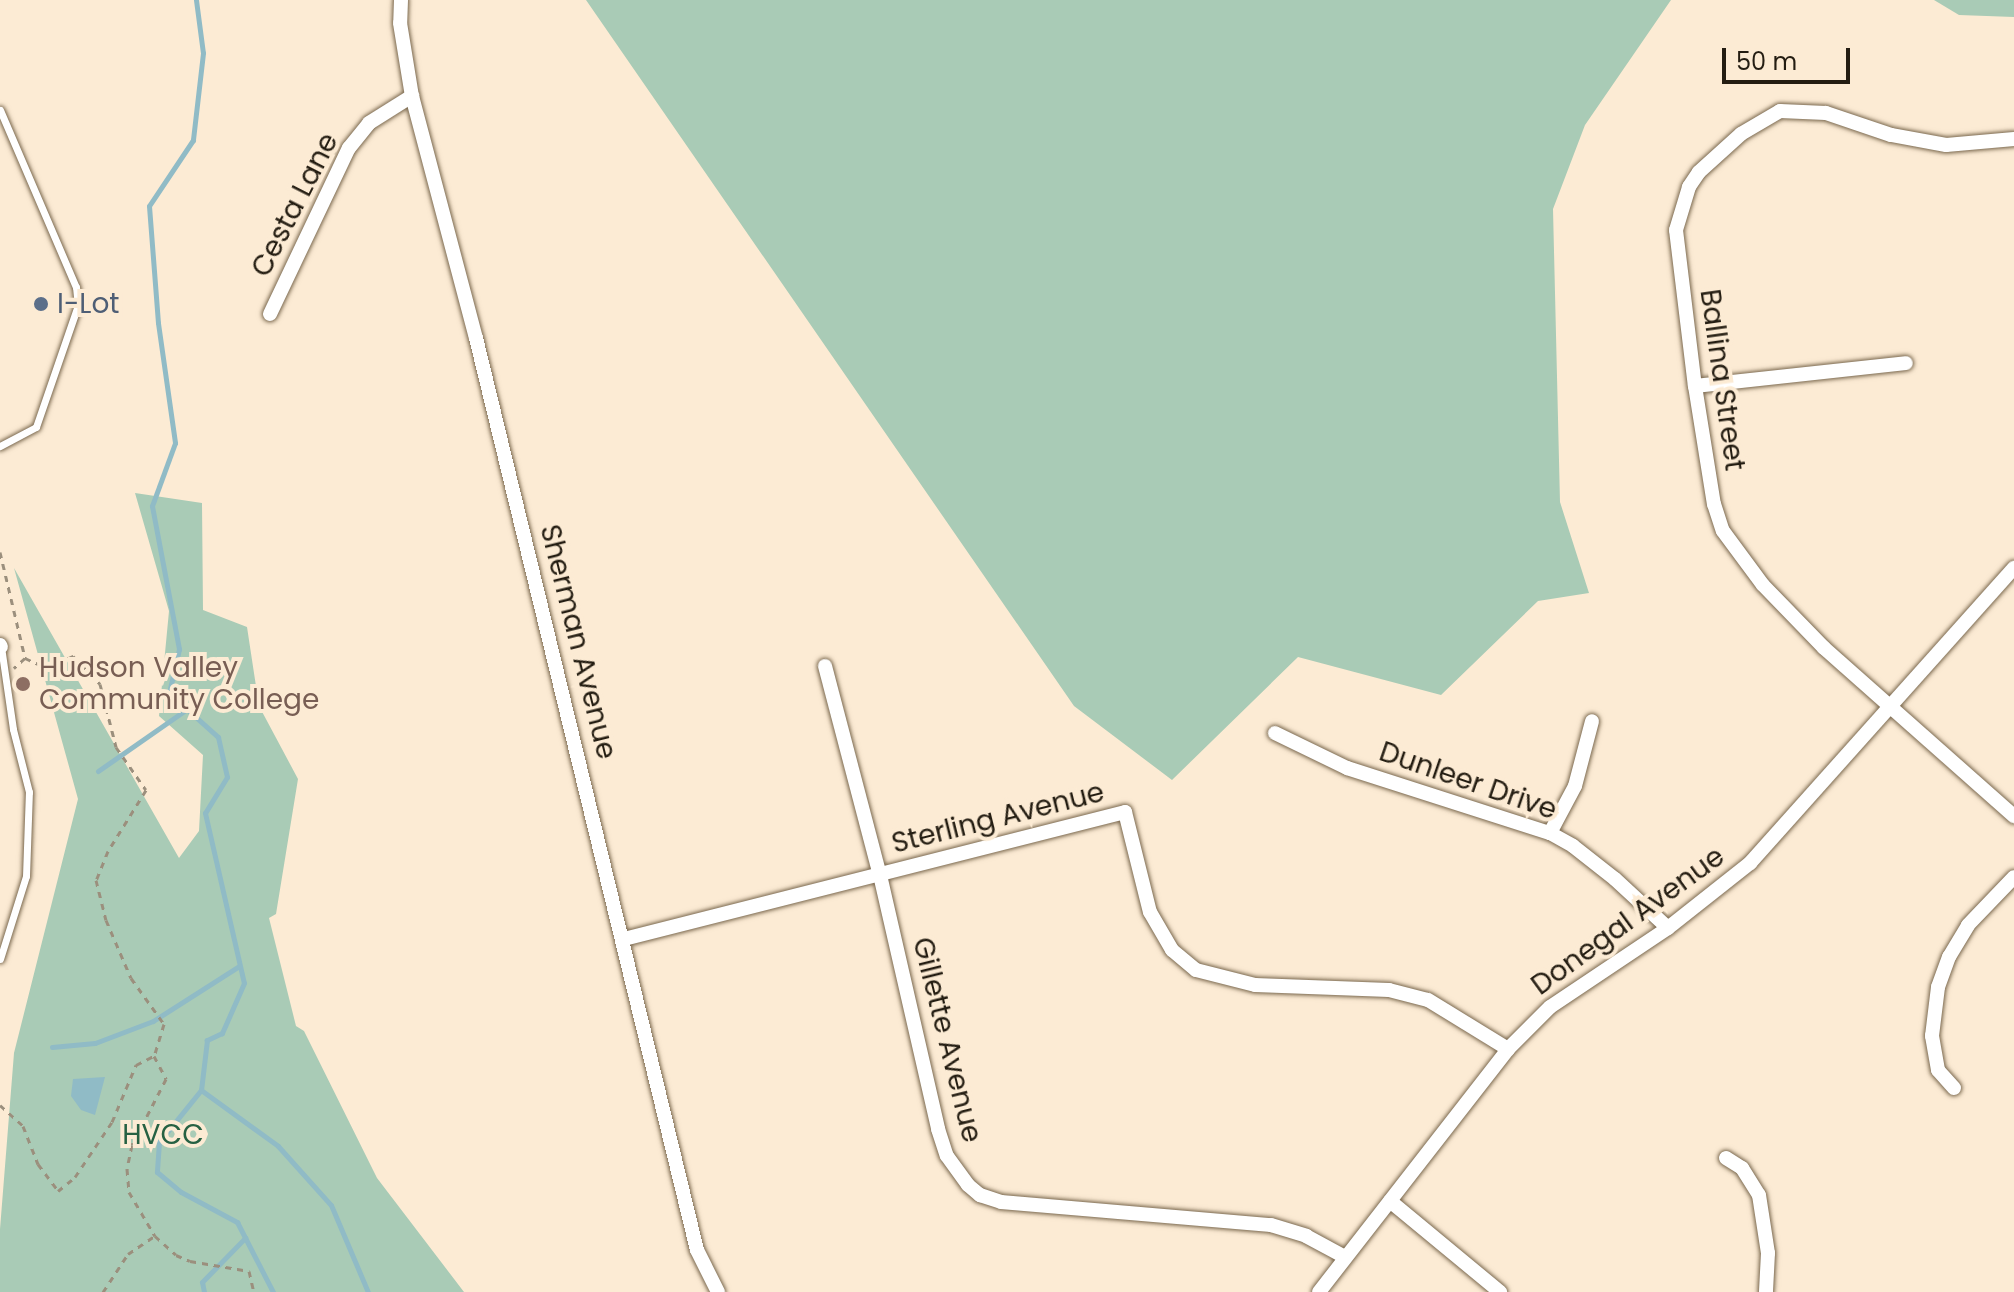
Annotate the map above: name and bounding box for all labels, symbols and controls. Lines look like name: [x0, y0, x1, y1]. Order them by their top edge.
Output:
scale bar: [1726, 32, 1854, 82]
text: 50 m: [1736, 45, 1797, 78]
street label: Cesta Lane: [245, 128, 345, 282]
place label: I-Lot: [57, 287, 120, 321]
street label: Ballina Street: [1693, 287, 1751, 473]
marker: I-Lot: [32, 295, 50, 313]
street label: Sherman Avenue: [533, 521, 623, 763]
place label: Hudson Valley Community College: [39, 651, 319, 717]
marker: Hudson Valley Community College: [14, 675, 32, 693]
street label: Dunleer Drive: [1375, 735, 1561, 827]
street label: Sterling Avenue: [888, 775, 1108, 861]
street label: Donegal Avenue: [1525, 840, 1731, 1002]
street label: Gillette Avenue: [905, 934, 989, 1146]
park label: HVCC: [122, 1118, 204, 1152]

